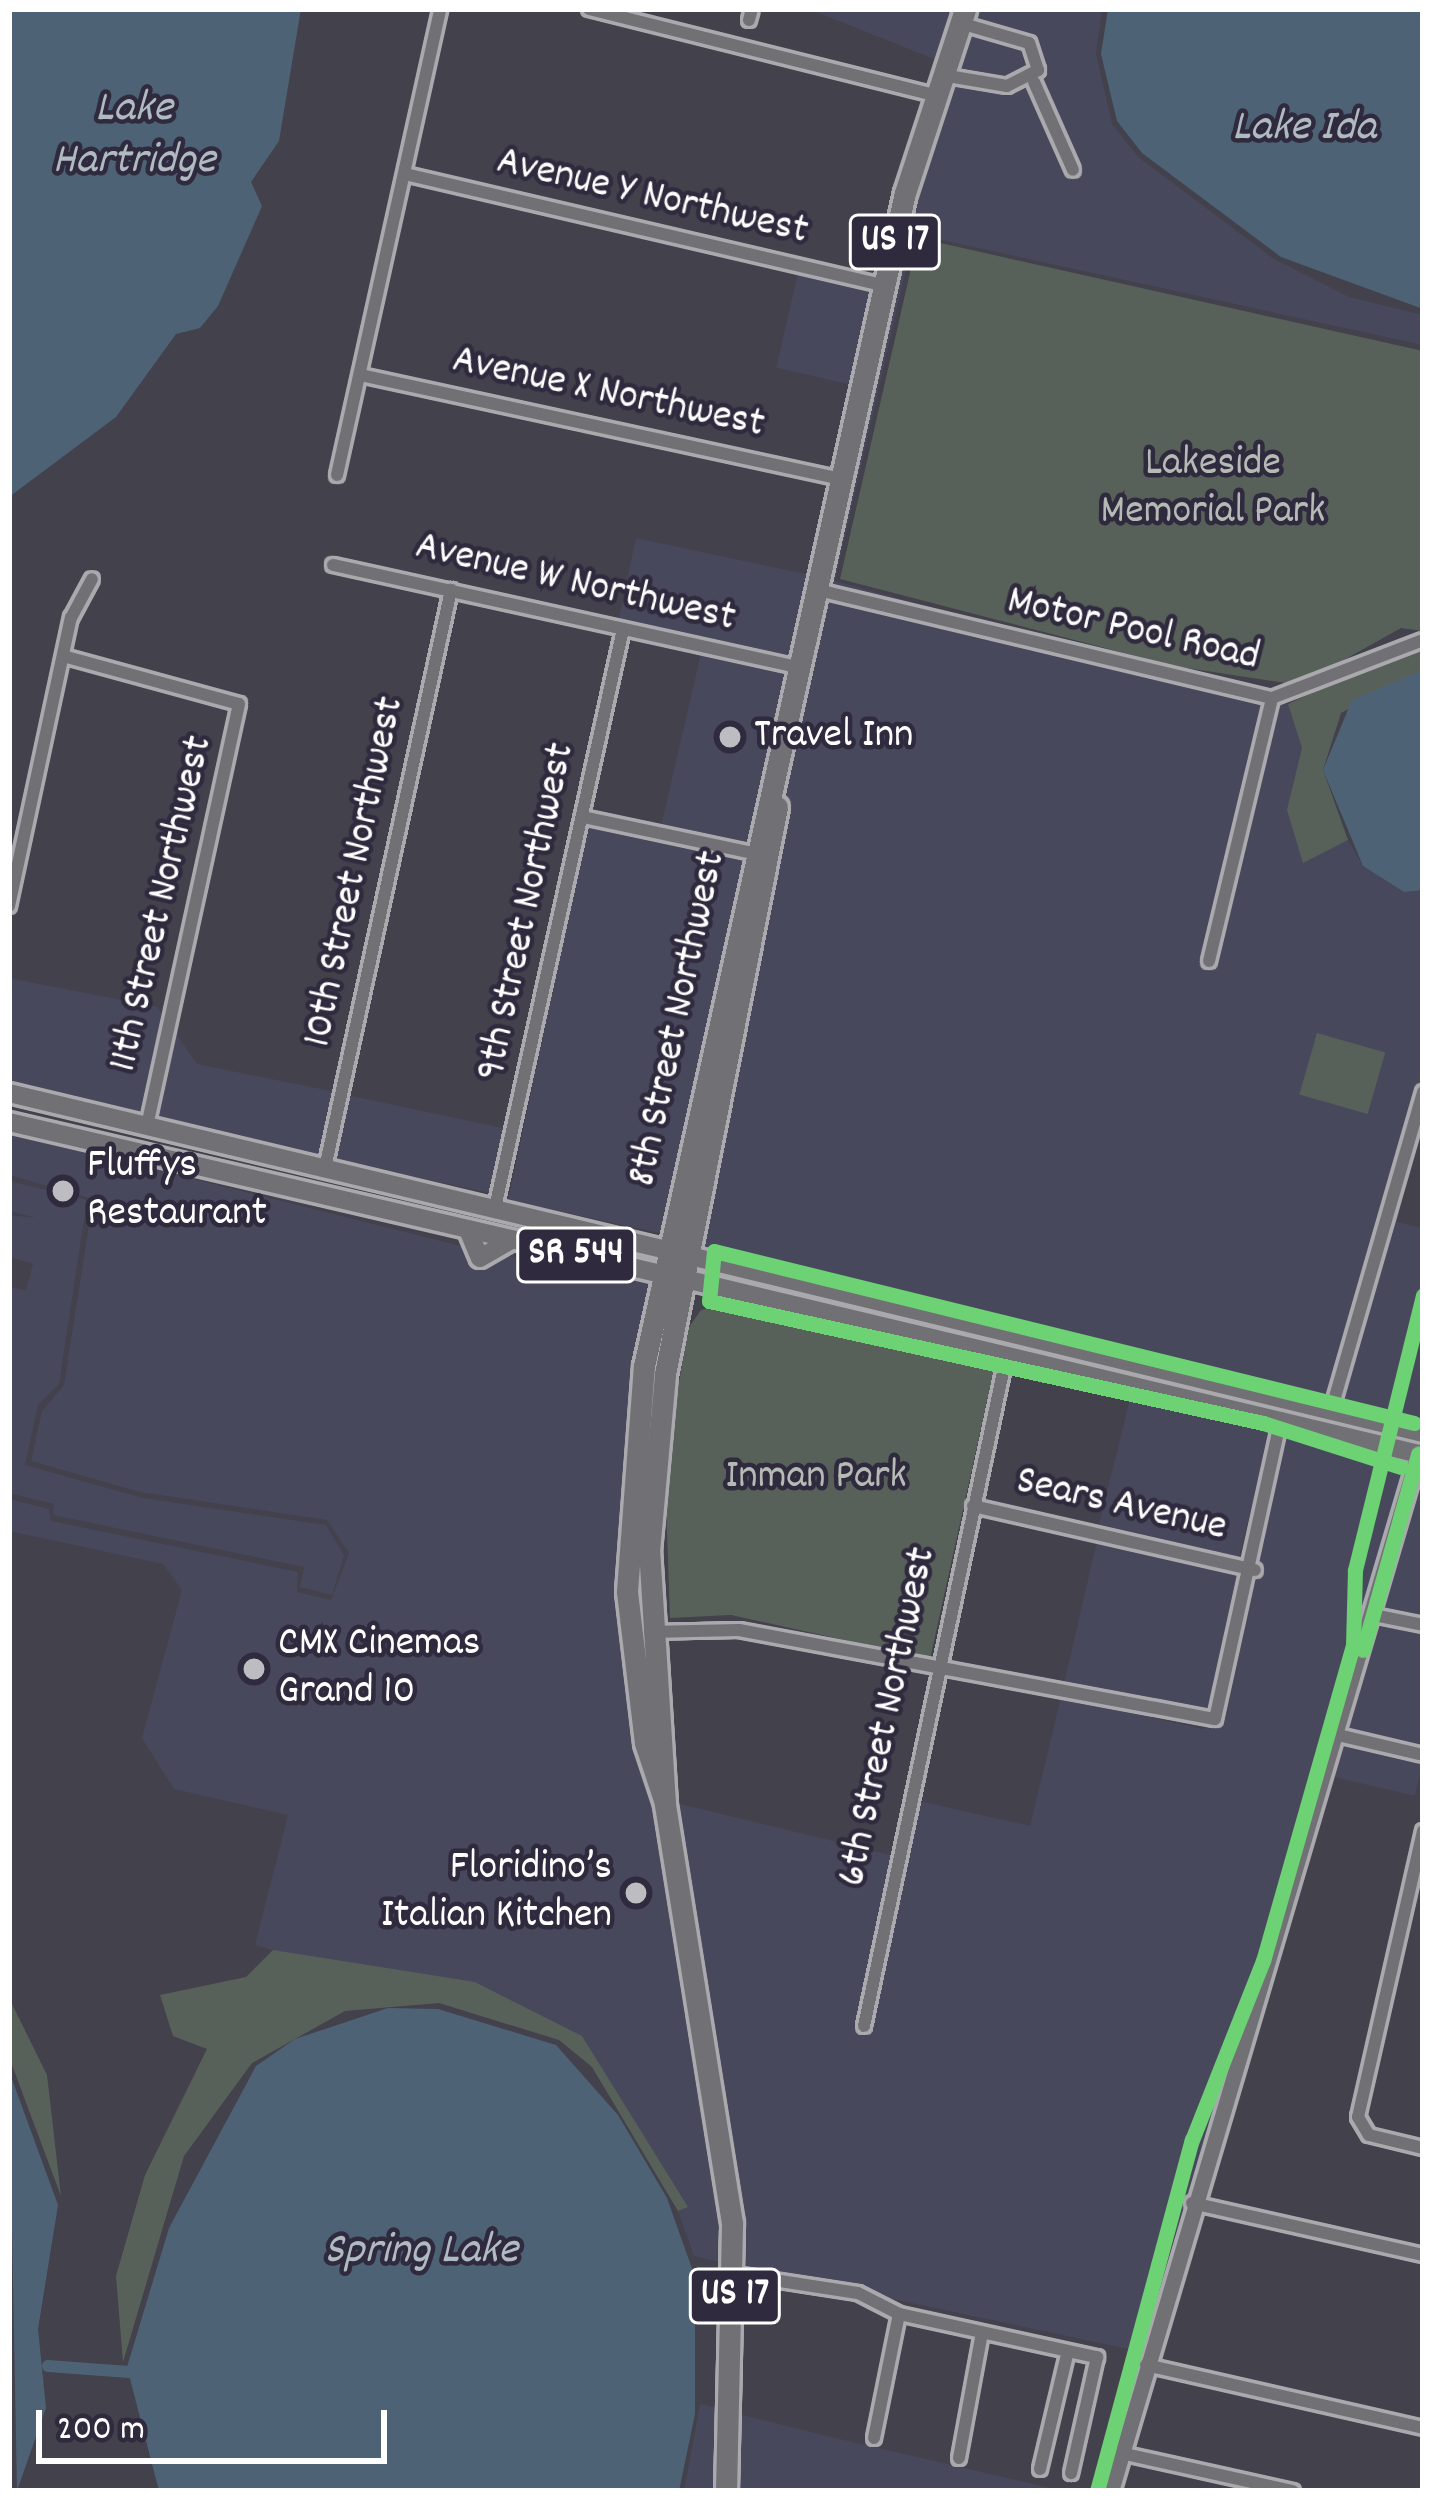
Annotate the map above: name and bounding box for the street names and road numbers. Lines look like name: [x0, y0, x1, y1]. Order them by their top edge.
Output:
street label: Avenue Y Northwest: [491, 138, 813, 258]
road number: US 17: [847, 209, 943, 275]
street label: Avenue X Northwest: [448, 336, 768, 452]
street label: Avenue W Northwest: [410, 523, 740, 645]
street label: Motor Pool Road: [1002, 578, 1264, 684]
street label: 10th Street Northwest: [294, 692, 418, 1052]
street label: 11th Street Northwest: [100, 731, 226, 1077]
street label: 9th Street Northwest: [468, 739, 588, 1085]
street label: 8th Street Northwest: [619, 847, 739, 1191]
road number: SR 544: [516, 1222, 636, 1288]
street label: Sears Avenue: [1011, 1457, 1231, 1555]
street label: 6th Street Northwest: [828, 1543, 950, 1891]
road number: US 17: [687, 2263, 783, 2329]

